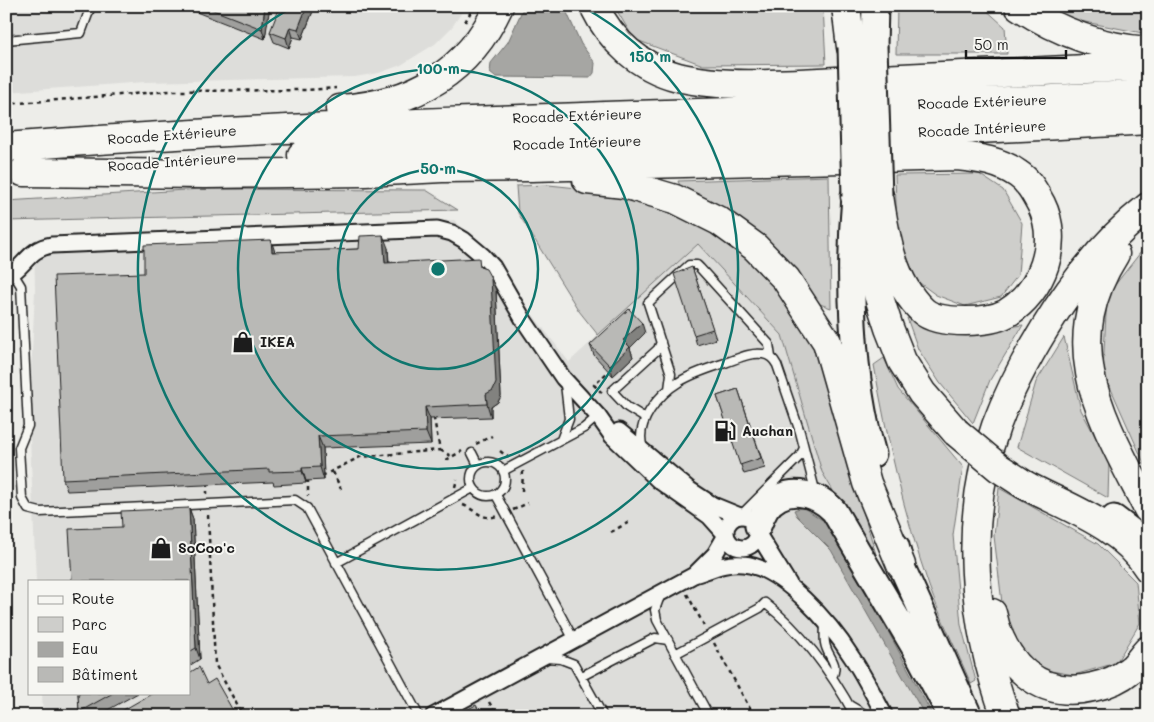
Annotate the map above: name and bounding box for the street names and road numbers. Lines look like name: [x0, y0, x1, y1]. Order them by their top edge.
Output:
street label: Rocade Extérieure: [917, 90, 1047, 113]
street label: Rocade Extérieure: [512, 104, 642, 127]
street label: Rocade Intérieure: [917, 116, 1047, 141]
street label: Rocade Extérieure: [107, 121, 237, 148]
street label: Rocade Intérieure: [513, 131, 641, 154]
street label: Rocade Intérieure: [107, 148, 237, 175]

